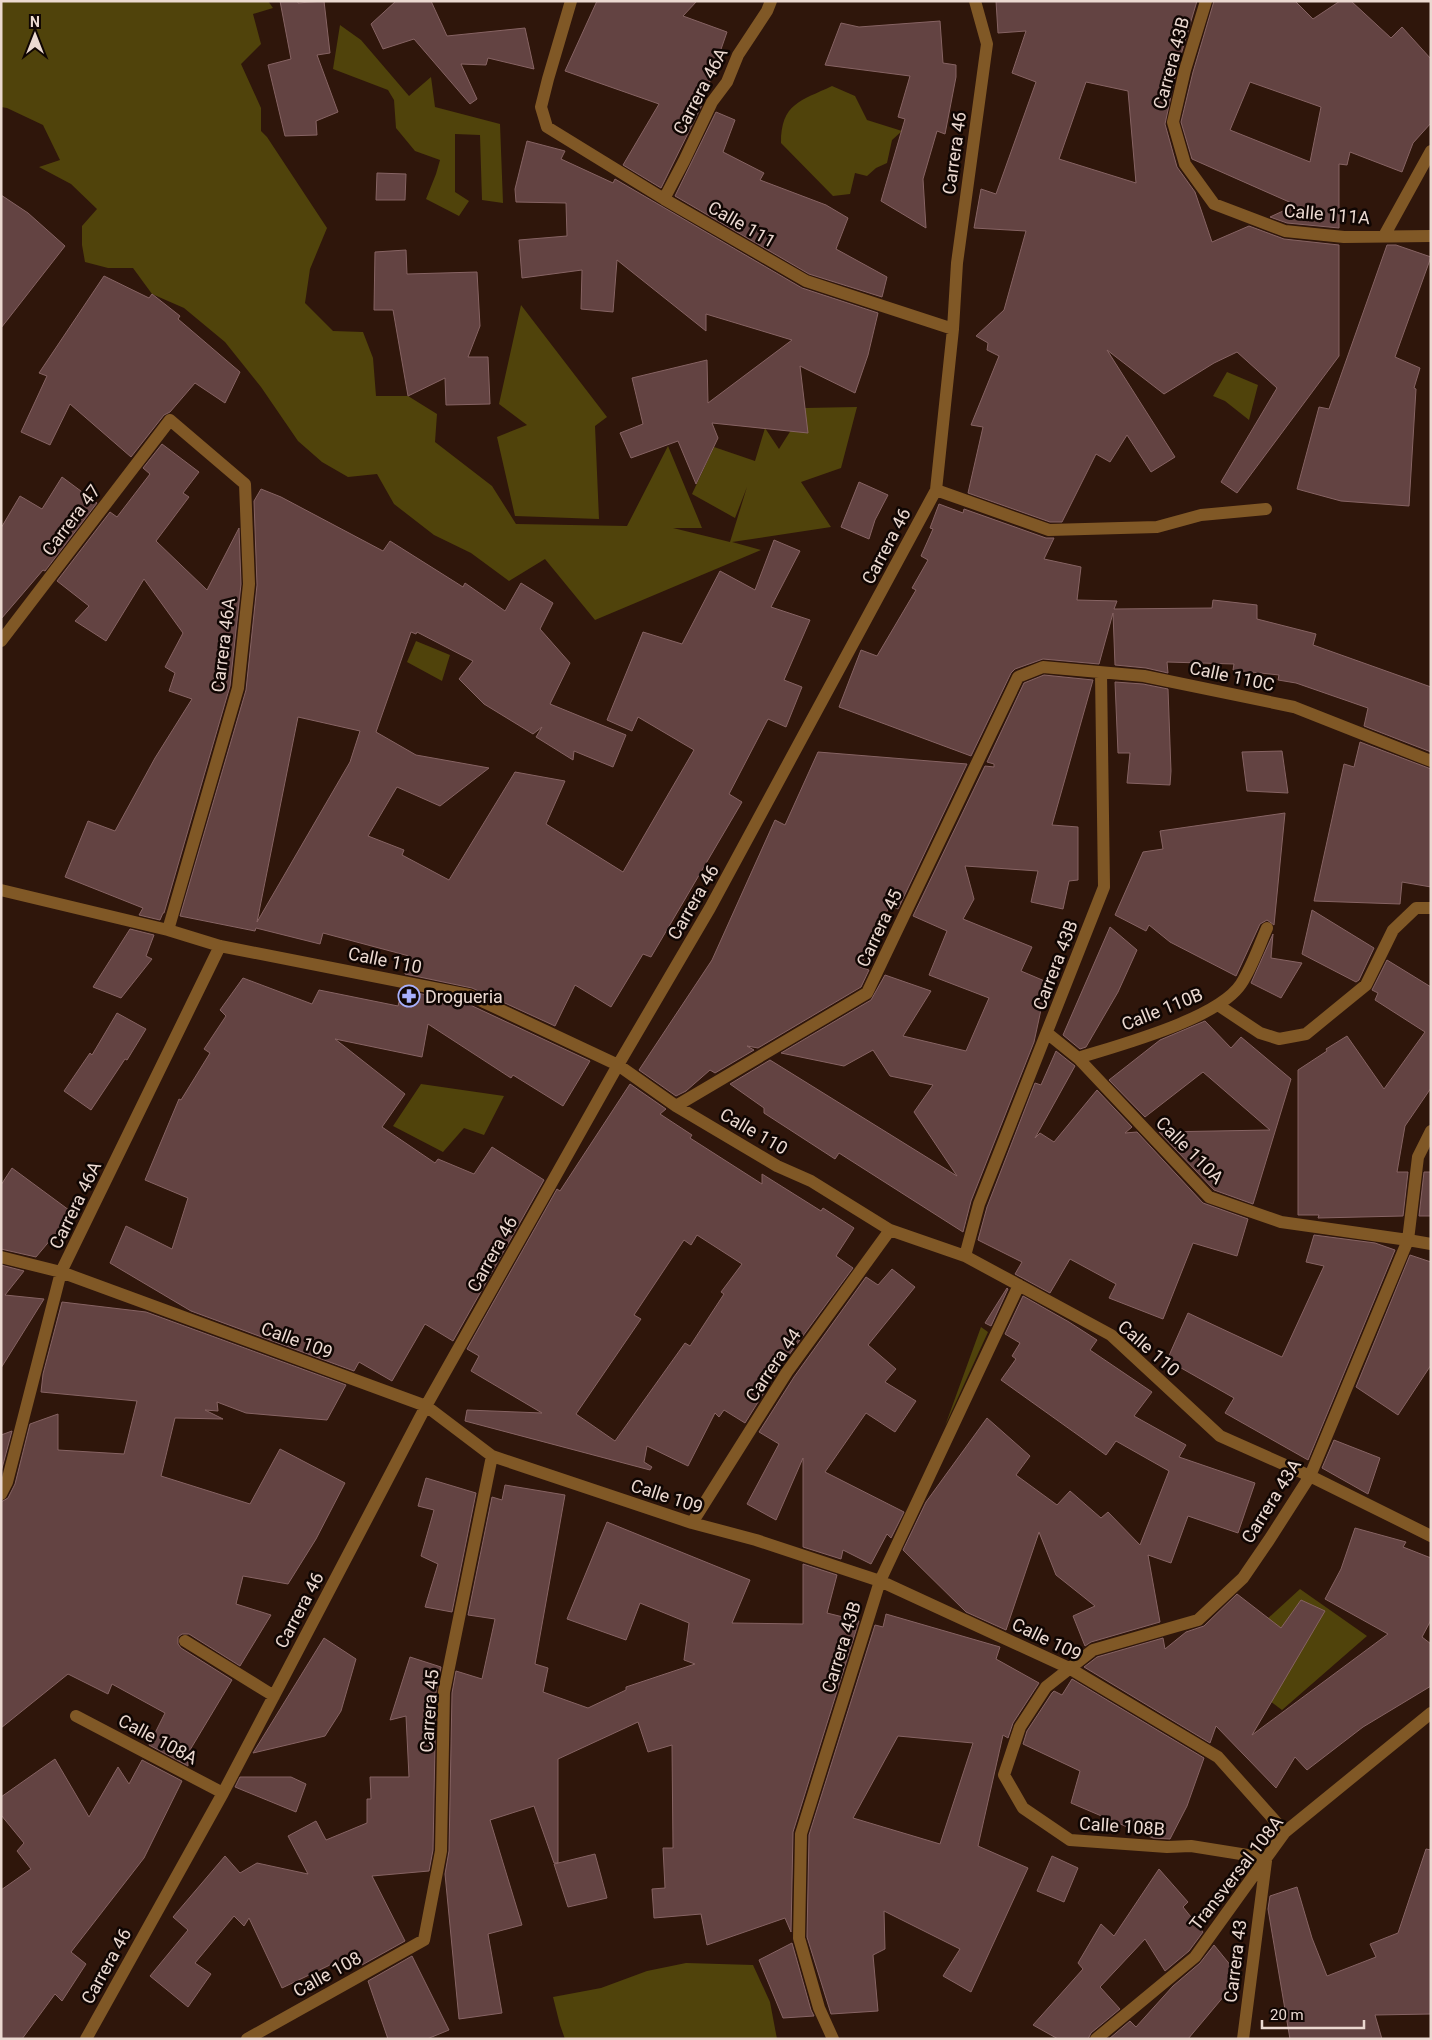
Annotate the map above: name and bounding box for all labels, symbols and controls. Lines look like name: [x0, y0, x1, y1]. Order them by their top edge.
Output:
north arrow: [10, 10, 60, 60]
text: N: [30, 14, 40, 30]
street label: Carrera 43B: [1149, 15, 1193, 111]
street label: Carrera 46A: [668, 44, 732, 138]
street label: Carrera 46: [938, 110, 970, 196]
street label: Calle 111: [704, 196, 780, 252]
street label: Calle 111A: [1283, 200, 1371, 228]
street label: Carrera 47: [38, 480, 104, 560]
street label: Carrera 46: [857, 504, 915, 588]
street label: Carrera 46A: [207, 596, 239, 693]
street label: Calle 110C: [1188, 657, 1276, 695]
street label: Carrera 46: [663, 861, 723, 943]
street label: Carrera 45: [852, 886, 906, 970]
street label: Carrera 43B: [1028, 917, 1082, 1013]
street label: Calle 110: [346, 943, 424, 977]
street label: Calle 110B: [1118, 983, 1206, 1035]
pharmacy icon: Drogueria: [397, 984, 421, 1008]
place label: Drogueria: [425, 986, 503, 1007]
street label: Calle 110: [716, 1103, 792, 1159]
street label: Calle 110A: [1152, 1112, 1228, 1188]
street label: Carrera 46A: [45, 1157, 105, 1252]
street label: Carrera 46: [463, 1212, 521, 1296]
street label: Calle 110: [1114, 1316, 1184, 1380]
street label: Calle 109: [258, 1317, 336, 1363]
street label: Carrera 44: [741, 1325, 805, 1405]
street label: Carrera 43A: [1237, 1455, 1305, 1547]
street label: Calle 109: [628, 1474, 706, 1518]
street label: Carrera 46: [270, 1568, 328, 1652]
street label: Carrera 43B: [817, 1599, 865, 1695]
street label: Calle 109: [1009, 1613, 1085, 1665]
street label: Carrera 45: [416, 1669, 442, 1753]
street label: Calle 108A: [115, 1709, 201, 1769]
street label: Transversal 108A: [1185, 1812, 1287, 1934]
street label: Calle 108B: [1078, 1813, 1166, 1839]
street label: Carrera 43: [1220, 1918, 1250, 2004]
street label: Carrera 46: [77, 1924, 135, 2008]
street label: Calle 108: [289, 1947, 365, 2001]
scale bar: [1262, 1998, 1364, 2030]
text: 20 m: [1270, 2006, 1304, 2024]

